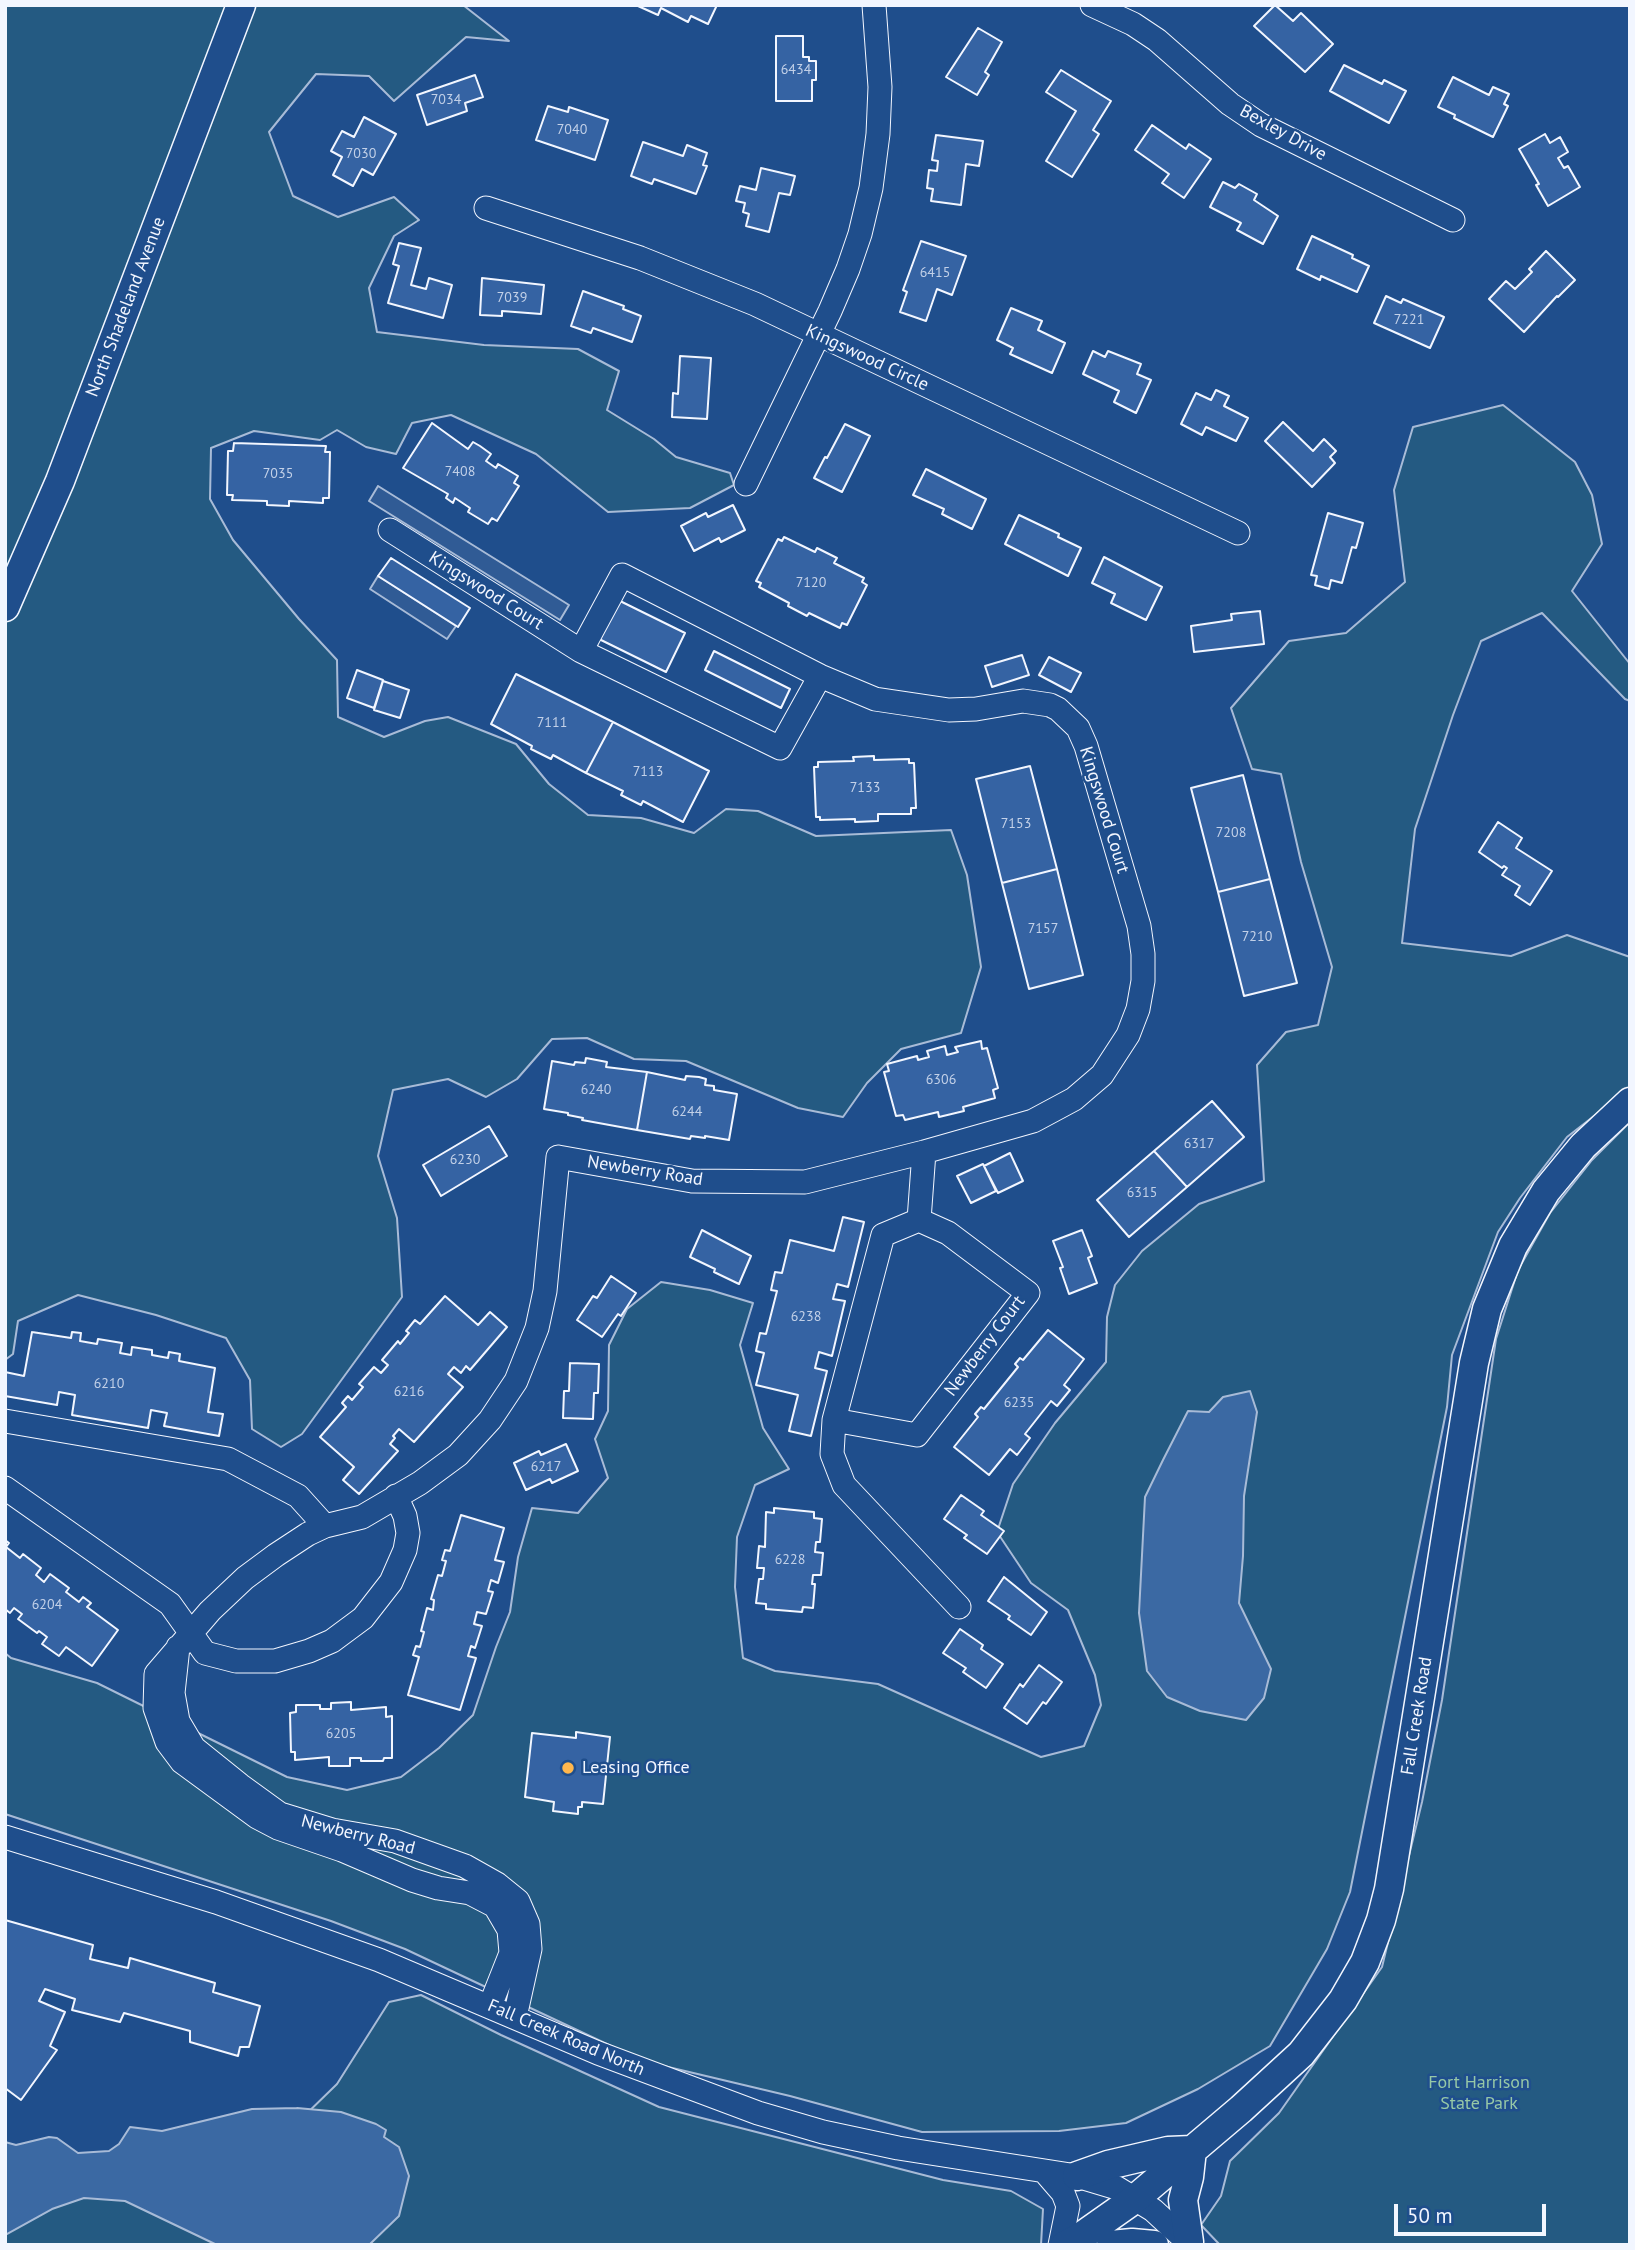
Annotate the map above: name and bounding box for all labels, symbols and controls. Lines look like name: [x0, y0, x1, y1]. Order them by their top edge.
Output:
house number: 6434: [781, 62, 811, 78]
house number: 7034: [431, 92, 461, 108]
street label: Bexley Drive: [1236, 100, 1330, 166]
house number: 7040: [557, 122, 587, 138]
house number: 7030: [346, 146, 376, 162]
street label: North Shadeland Avenue: [82, 214, 170, 400]
house number: 6415: [920, 265, 950, 281]
house number: 7039: [497, 290, 527, 306]
house number: 7221: [1394, 312, 1424, 328]
street label: Kingswood Circle: [802, 320, 932, 396]
house number: 7408: [445, 464, 475, 480]
house number: 7035: [263, 466, 293, 482]
street label: Kingswood Court: [425, 547, 547, 635]
house number: 7120: [796, 575, 826, 591]
house number: 7111: [537, 715, 567, 731]
street label: Kingswood Court: [1074, 744, 1134, 876]
house number: 7113: [633, 764, 663, 780]
house number: 7133: [850, 780, 880, 796]
house number: 7153: [1001, 816, 1031, 832]
house number: 7208: [1216, 825, 1246, 841]
house number: 7157: [1028, 921, 1058, 937]
house number: 7210: [1242, 929, 1272, 945]
house number: 6306: [926, 1072, 956, 1088]
house number: 6240: [581, 1082, 611, 1098]
house number: 6244: [672, 1104, 702, 1120]
house number: 6317: [1184, 1136, 1214, 1152]
street label: Newberry Road: [586, 1151, 704, 1191]
house number: 6230: [450, 1152, 480, 1168]
house number: 6315: [1127, 1185, 1157, 1201]
street label: Newberry Court: [940, 1291, 1030, 1401]
house number: 6238: [791, 1309, 821, 1325]
house number: 6210: [94, 1376, 124, 1392]
house number: 6216: [394, 1384, 424, 1400]
house number: 6235: [1004, 1395, 1034, 1411]
house number: 6217: [531, 1459, 561, 1475]
house number: 6228: [775, 1552, 805, 1568]
house number: 6204: [32, 1597, 62, 1613]
street label: Fall Creek Road: [1397, 1655, 1437, 1777]
house number: 6205: [326, 1726, 356, 1742]
place label: Leasing Office: [582, 1757, 690, 1779]
marker: Leasing Office: [560, 1760, 576, 1776]
street label: Newberry Road: [299, 1810, 417, 1860]
street label: Fall Creek Road North: [484, 1995, 648, 2081]
park label: Fort Harrison State Park: [1428, 2072, 1530, 2114]
scale bar: [1397, 2190, 1549, 2234]
text: 50 m: [1407, 2202, 1453, 2229]

